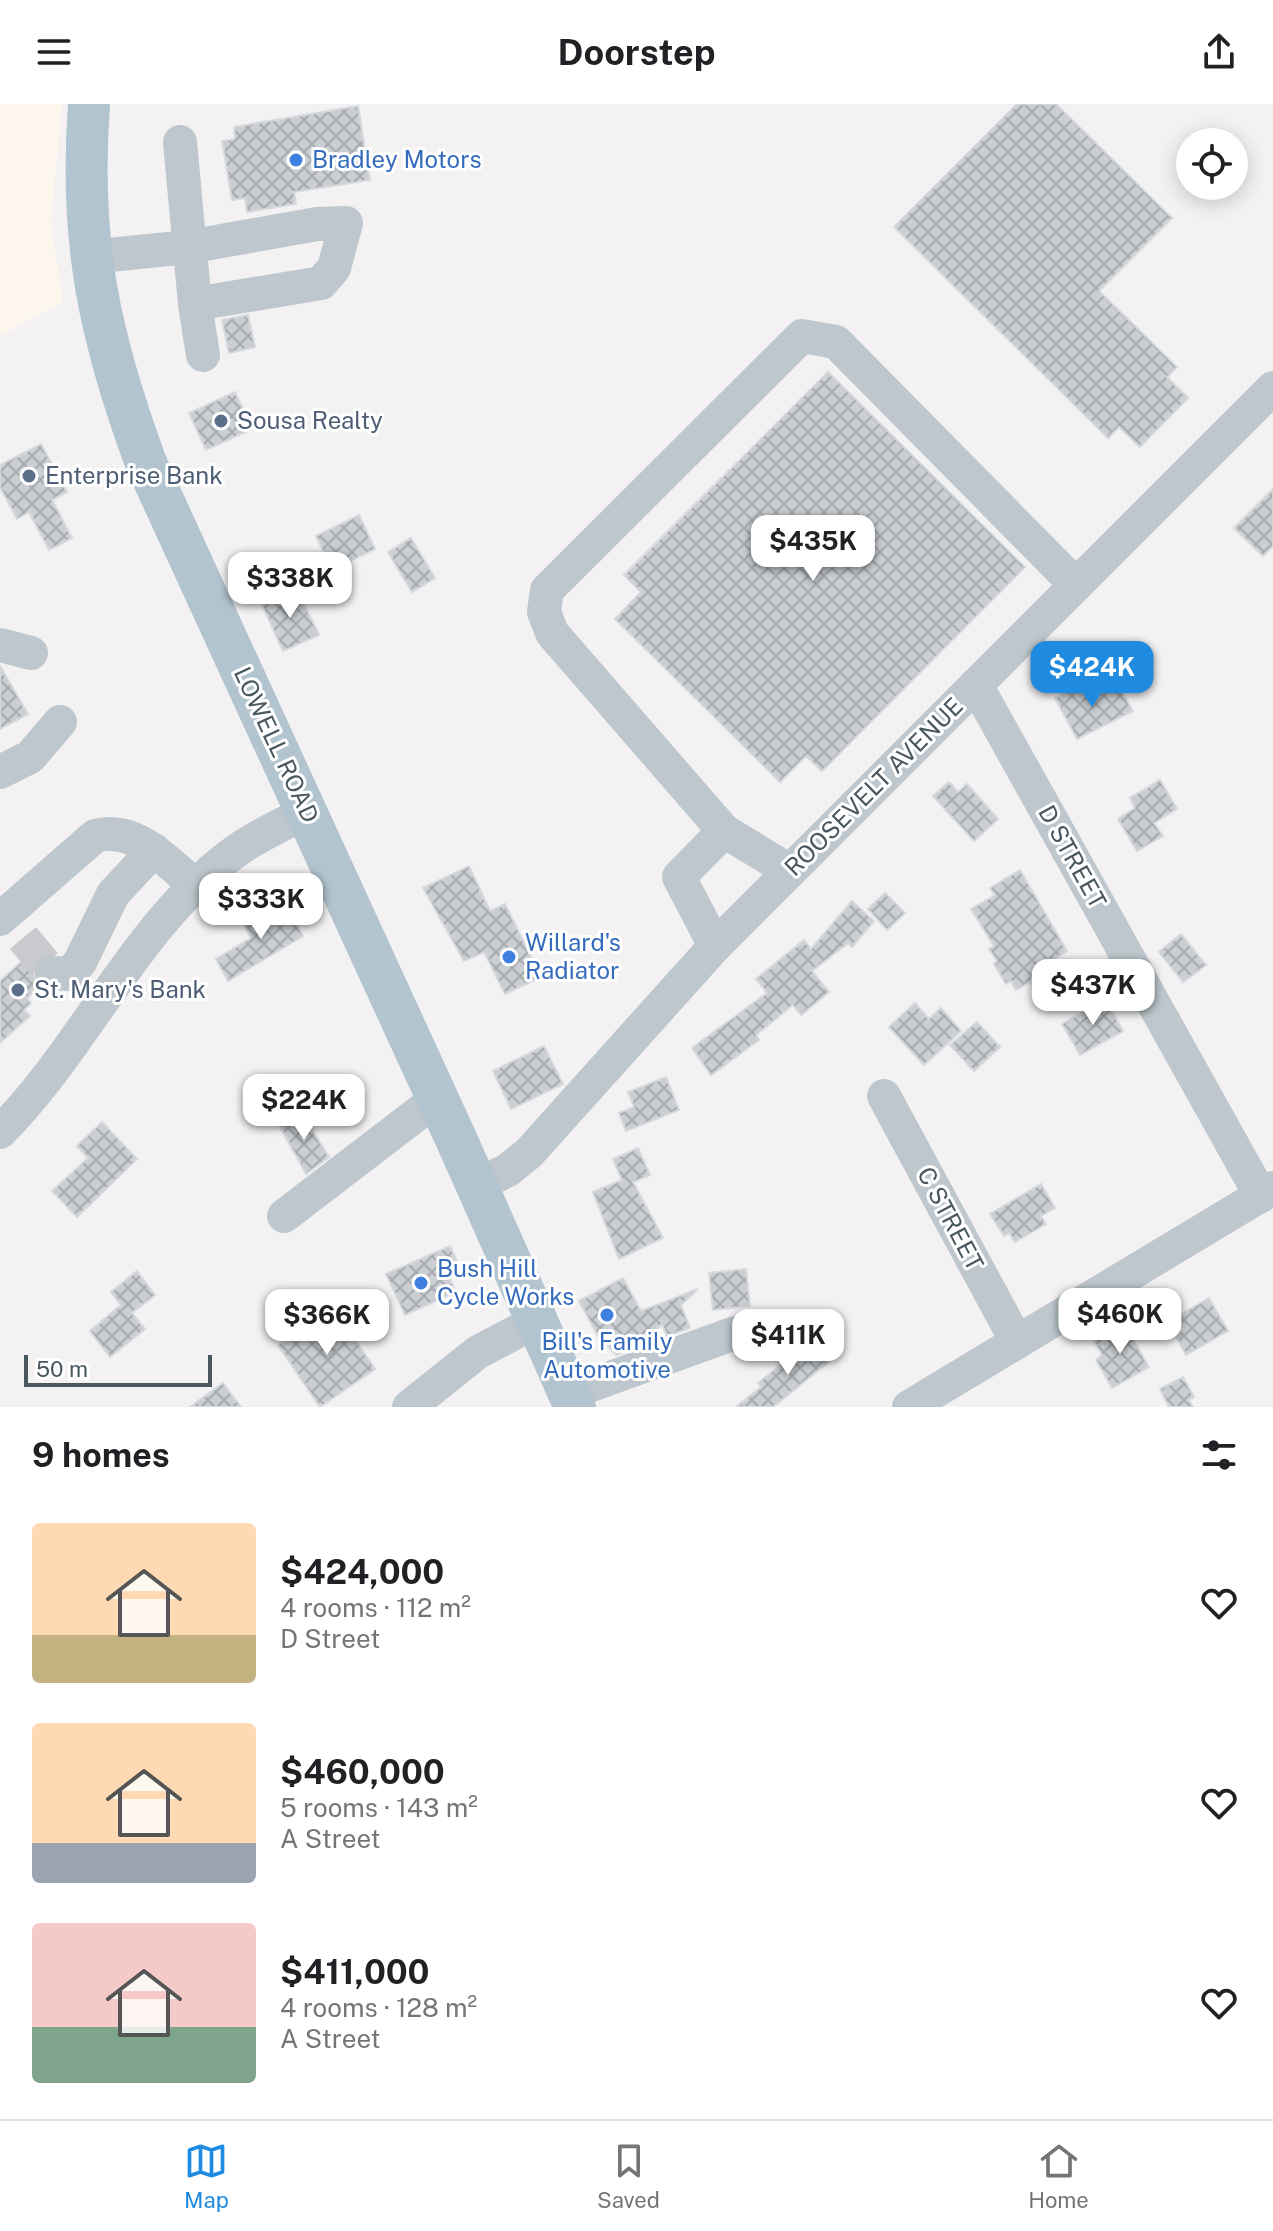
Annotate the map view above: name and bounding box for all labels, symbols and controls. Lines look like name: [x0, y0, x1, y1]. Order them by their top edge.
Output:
icon: menu: [32, 30, 76, 74]
icon: share: [1197, 30, 1241, 74]
text: Doorstep: [558, 31, 716, 73]
map controls: [1176, 128, 1248, 200]
button: locate: [1176, 128, 1248, 200]
place label: Bradley Motors: [312, 145, 482, 173]
marker: Bradley Motors: [287, 151, 305, 169]
place label: Sousa Realty: [237, 406, 383, 434]
marker: Sousa Realty: [212, 412, 230, 430]
place label: Enterprise Bank: [45, 461, 223, 489]
marker: Enterprise Bank: [20, 467, 38, 485]
pin: $435K: [757, 515, 869, 583]
text: $435K: [769, 525, 857, 556]
pin: $338K: [234, 552, 346, 620]
text: $338K: [246, 562, 334, 593]
pin: $424K: [1036, 641, 1148, 709]
text: $424K: [1049, 651, 1135, 682]
street label: LOWELL ROAD: [229, 662, 325, 827]
street label: ROOSEVELT AVENUE: [779, 692, 968, 881]
street label: D STREET: [1033, 800, 1113, 913]
pin: $333K: [205, 873, 317, 941]
text: $333K: [217, 883, 305, 914]
place label: Willard's Radiator: [525, 928, 621, 984]
marker: Willard's Radiator: [500, 948, 518, 966]
pin: $437K: [1037, 959, 1149, 1027]
text: $437K: [1050, 969, 1136, 1000]
place label: St. Mary's Bank: [34, 975, 206, 1003]
marker: St. Mary's Bank: [9, 981, 27, 999]
pin: $224K: [248, 1074, 360, 1142]
text: $224K: [261, 1084, 347, 1115]
street label: C STREET: [912, 1162, 990, 1275]
place label: Bush Hill Cycle Works: [437, 1254, 574, 1310]
marker: Bush Hill Cycle Works: [412, 1274, 430, 1292]
pin: $460K: [1064, 1288, 1176, 1356]
pin: $366K: [271, 1289, 383, 1357]
text: $460K: [1076, 1298, 1164, 1329]
text: $366K: [283, 1299, 371, 1330]
marker: Bill's Family Automotive: [598, 1306, 616, 1324]
pin: $411K: [732, 1309, 844, 1377]
text: $411K: [750, 1319, 826, 1350]
place label: Bill's Family Automotive: [541, 1327, 673, 1383]
scale bar: [24, 1351, 212, 1387]
text: 50 m: [36, 1356, 88, 1382]
icon: filters: [1197, 1433, 1241, 1477]
text: 9 homes: [32, 1435, 170, 1475]
text: $424,000: [280, 1552, 444, 1592]
icon: home: [96, 1555, 192, 1651]
icon: heart: [1197, 1581, 1241, 1625]
text: 4 rooms · 112 m²: [280, 1592, 471, 1623]
text: D Street: [280, 1623, 380, 1654]
text: $460,000: [280, 1752, 445, 1792]
icon: home: [96, 1755, 192, 1851]
icon: heart: [1197, 1781, 1241, 1825]
text: 5 rooms · 143 m²: [280, 1792, 478, 1823]
text: A Street: [280, 1823, 381, 1854]
text: $411,000: [280, 1952, 430, 1992]
icon: home: [96, 1955, 192, 2051]
icon: heart: [1197, 1981, 1241, 2025]
text: 4 rooms · 128 m²: [280, 1992, 477, 2023]
text: A Street: [280, 2023, 381, 2054]
tab: Map: [184, 2139, 229, 2213]
tab: Saved: [597, 2139, 660, 2213]
tab: Home: [1028, 2139, 1089, 2213]

